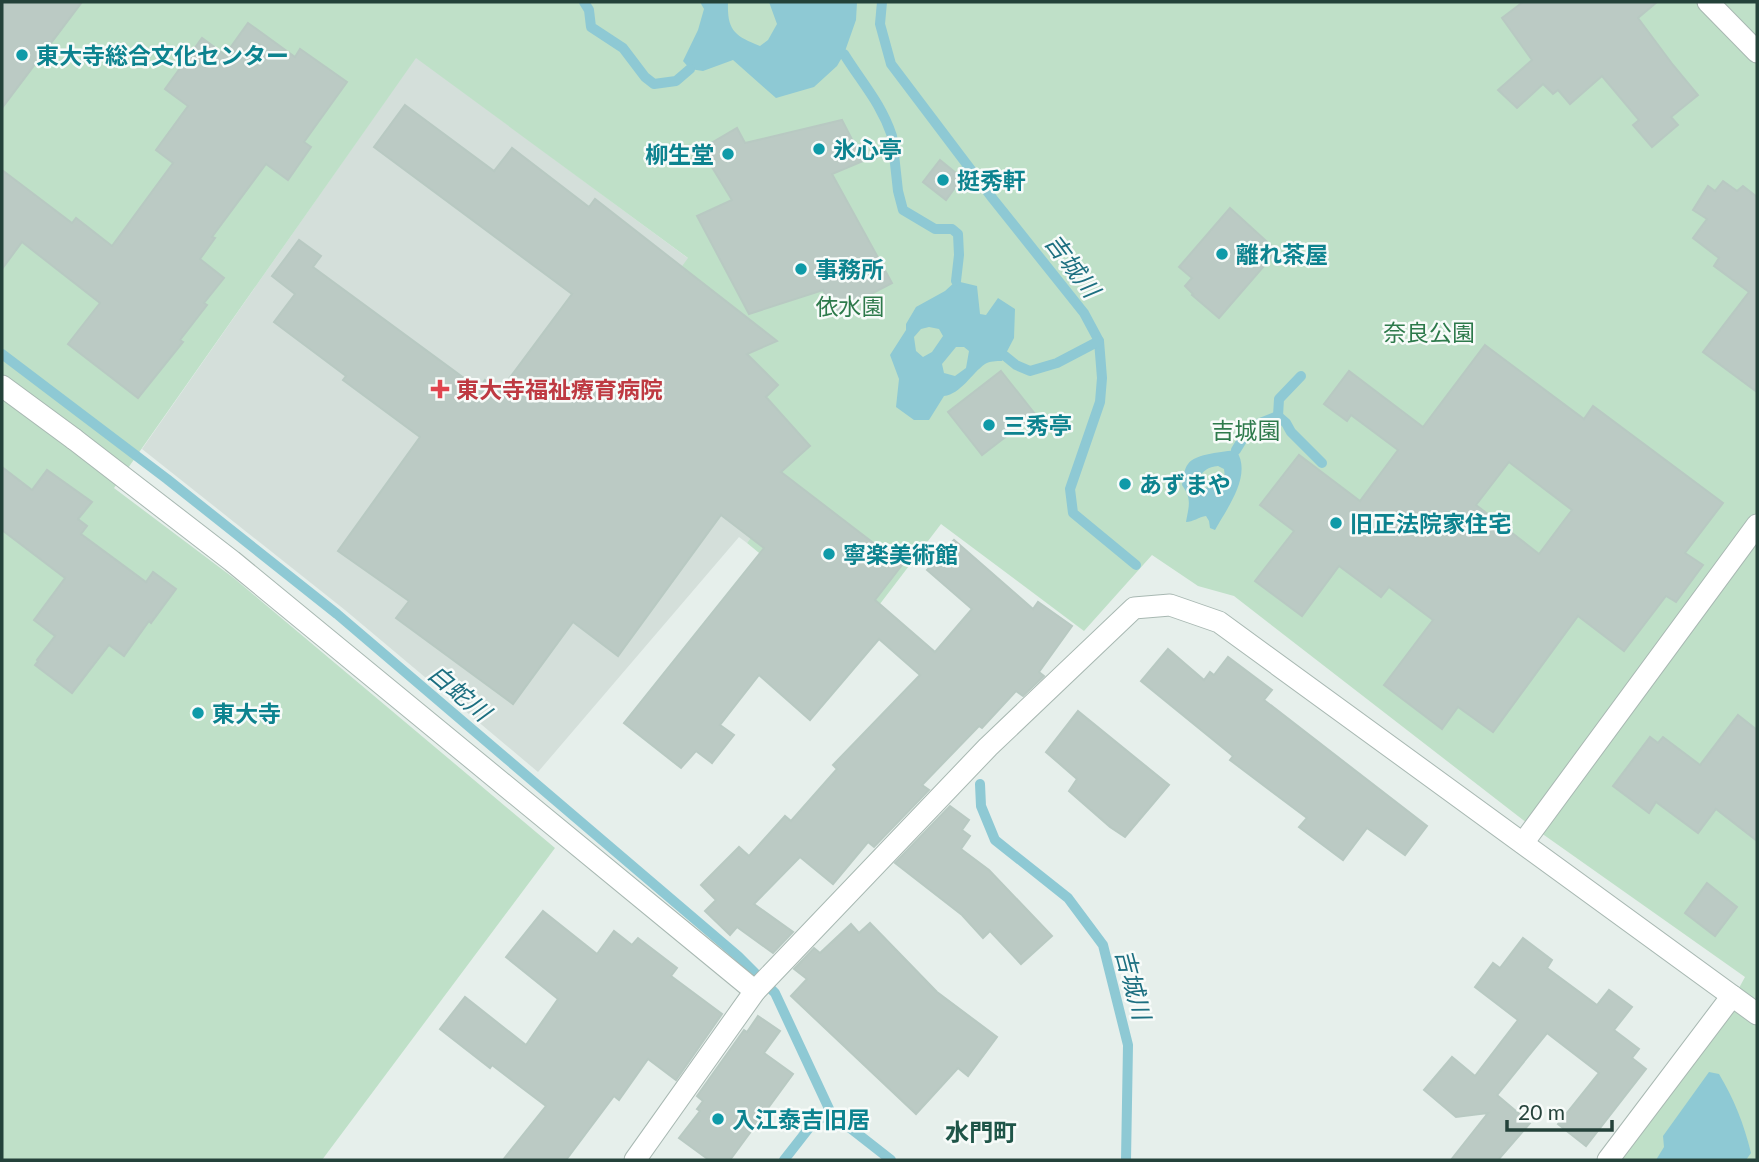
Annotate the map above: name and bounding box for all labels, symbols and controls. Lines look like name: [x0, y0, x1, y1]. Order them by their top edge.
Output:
place label: 東大寺総合文化センター: [36, 41, 289, 69]
marker: 東大寺総合文化センター: [14, 47, 30, 63]
place label: 氷心亭: [833, 135, 902, 163]
place label: 柳生堂: [645, 140, 714, 168]
marker: 氷心亭: [811, 141, 827, 157]
marker: 柳生堂: [720, 146, 736, 162]
place label: 挺秀軒: [957, 166, 1026, 194]
marker: 挺秀軒: [935, 172, 951, 188]
water label: 吉城川: [1040, 228, 1108, 305]
place label: 離れ茶屋: [1236, 240, 1328, 268]
marker: 離れ茶屋: [1214, 246, 1230, 262]
place label: 事務所: [815, 255, 884, 283]
marker: 事務所: [793, 261, 809, 277]
park label: 依水園: [816, 292, 885, 320]
park label: 奈良公園: [1383, 318, 1475, 346]
place label: 東大寺福祉療育病院: [456, 375, 663, 403]
marker: 東大寺福祉療育病院: [430, 379, 450, 399]
place label: 三秀亭: [1003, 411, 1072, 439]
park label: 吉城園: [1212, 416, 1281, 444]
marker: 三秀亭: [981, 417, 997, 433]
place label: あずまや: [1139, 470, 1231, 498]
marker: あずまや: [1117, 476, 1133, 492]
place label: 旧正法院家住宅: [1350, 509, 1511, 537]
marker: 旧正法院家住宅: [1328, 515, 1344, 531]
place label: 寧楽美術館: [843, 540, 958, 568]
marker: 寧楽美術館: [821, 546, 837, 562]
water label: 白蛇川: [423, 658, 499, 728]
place label: 東大寺: [212, 699, 281, 727]
marker: 東大寺: [190, 705, 206, 721]
water label: 吉城川: [1111, 945, 1158, 1025]
scale bar: [1507, 1088, 1612, 1132]
text: 20 m: [1518, 1099, 1565, 1124]
place label: 入江泰吉旧居: [732, 1105, 870, 1133]
marker: 入江泰吉旧居: [710, 1111, 726, 1127]
district label: 水門町: [945, 1117, 1017, 1146]

